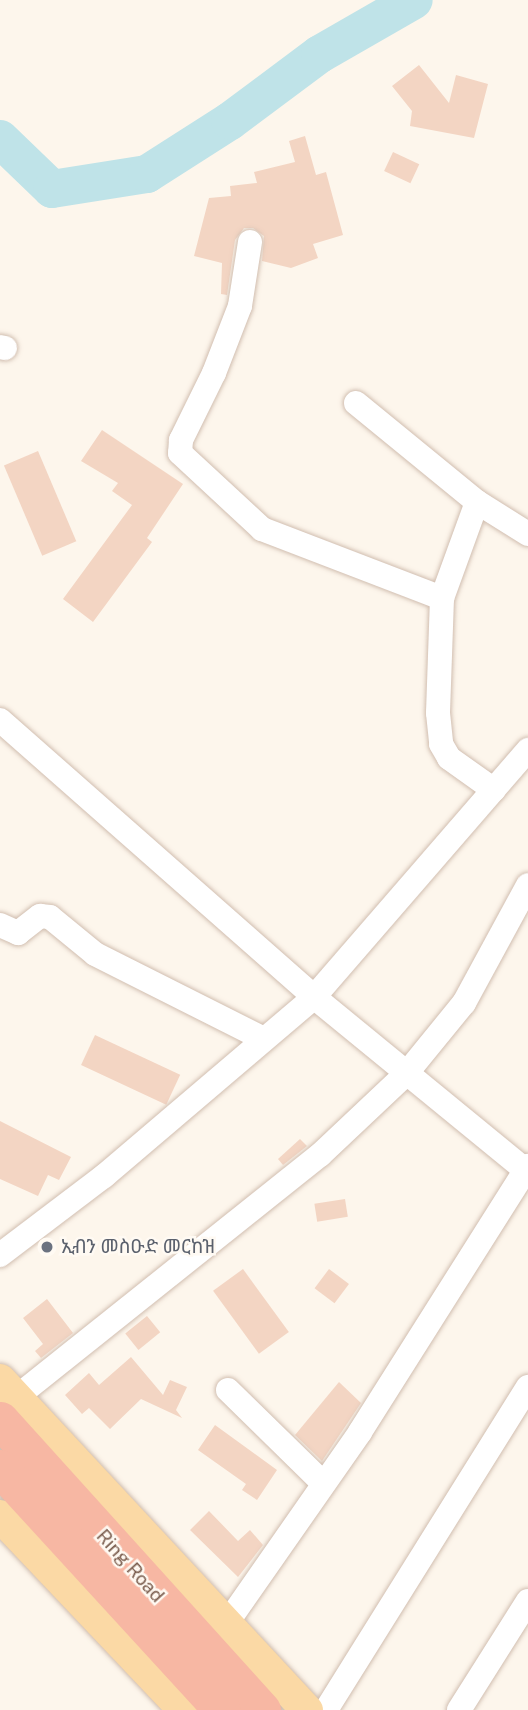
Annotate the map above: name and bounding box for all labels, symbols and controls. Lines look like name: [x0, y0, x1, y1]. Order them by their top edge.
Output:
place label: ኢብን መስዑድ መርከዝ: [61, 1236, 215, 1258]
marker: ኢብን መስዑድ መርከዝ: [39, 1239, 55, 1255]
street label: Ring Road: [91, 1525, 169, 1607]

